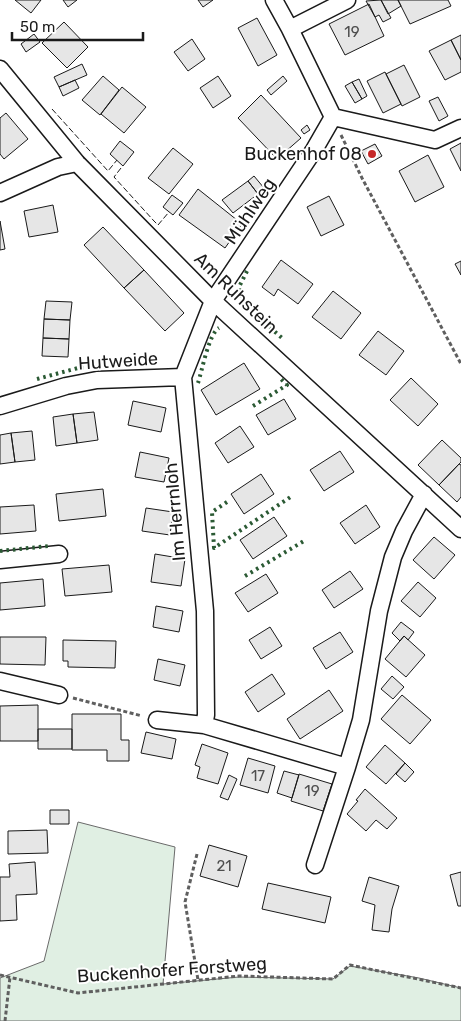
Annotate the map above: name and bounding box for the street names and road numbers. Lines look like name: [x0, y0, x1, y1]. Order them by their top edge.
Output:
street label: Mühlweg: [220, 174, 280, 248]
street label: Am Ruhstein: [190, 248, 282, 338]
street label: Hutweide: [77, 347, 159, 375]
street label: Im Herrnloh: [160, 462, 190, 562]
street label: Buckenhofer Forstweg: [76, 952, 268, 988]

